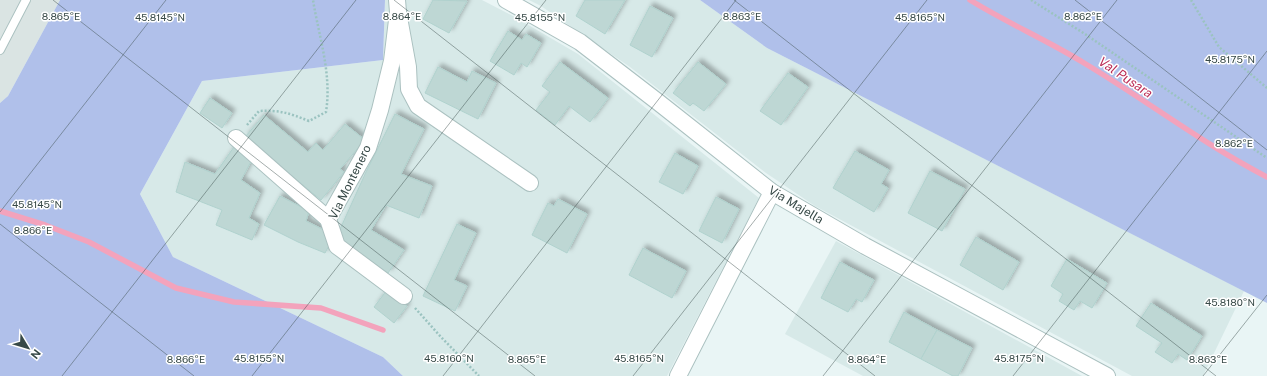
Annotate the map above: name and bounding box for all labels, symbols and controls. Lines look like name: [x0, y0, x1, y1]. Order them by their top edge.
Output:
text: 8.865°E: [42, 10, 80, 22]
text: 8.864°E: [383, 10, 421, 22]
text: 8.863°E: [723, 10, 761, 22]
text: 8.862°E: [1064, 10, 1102, 22]
text: 45.8145°N: [135, 11, 185, 23]
text: 45.8155°N: [515, 11, 565, 23]
text: 45.8165°N: [895, 11, 945, 23]
text: 45.8175°N: [1205, 53, 1255, 65]
water label: Val Pusara: [1096, 54, 1156, 101]
text: 8.862°E: [1215, 137, 1253, 149]
street label: Via Montenero: [326, 142, 374, 221]
street label: Via Majella: [766, 183, 826, 227]
text: 45.8145°N: [12, 198, 62, 210]
text: 8.866°E: [14, 224, 52, 236]
text: 45.8180°N: [1205, 296, 1255, 308]
north arrow: [8, 328, 48, 368]
text: N: [29, 347, 43, 361]
text: 45.8155°N: [234, 352, 284, 364]
text: 45.8160°N: [424, 352, 474, 364]
text: 45.8165°N: [614, 352, 664, 364]
text: 45.8175°N: [994, 352, 1044, 364]
text: 8.866°E: [167, 353, 205, 365]
text: 8.865°E: [508, 353, 546, 365]
text: 8.864°E: [848, 353, 886, 365]
text: 8.863°E: [1189, 353, 1227, 365]

